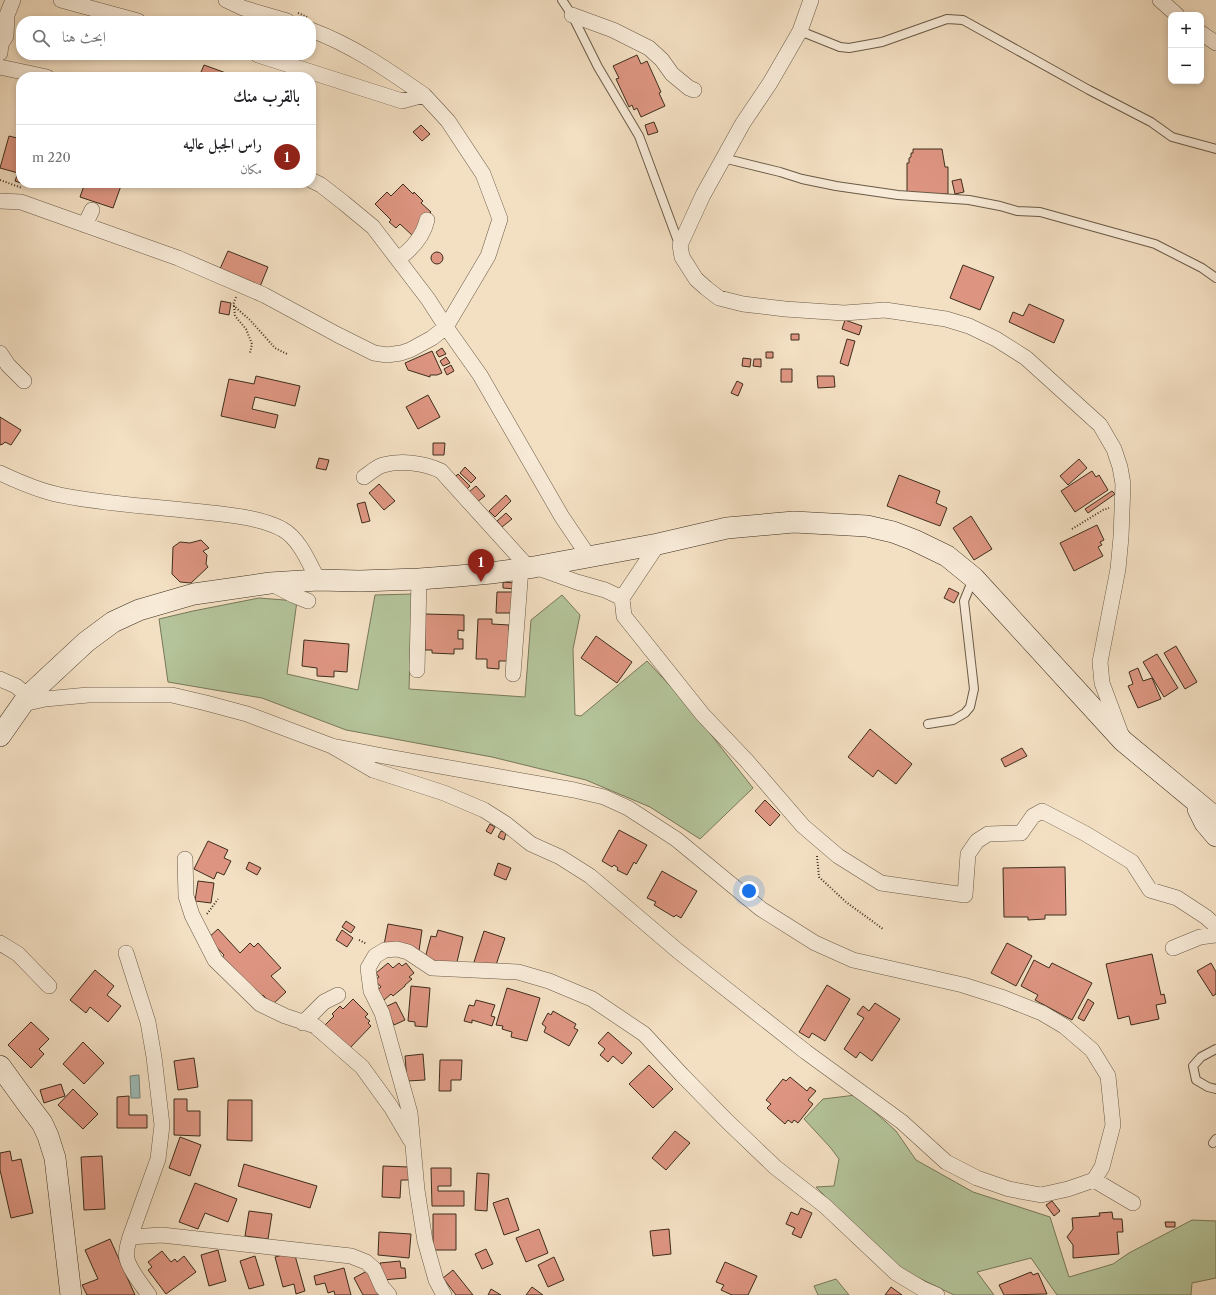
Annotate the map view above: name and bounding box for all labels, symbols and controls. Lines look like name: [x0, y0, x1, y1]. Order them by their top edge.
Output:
map controls: [1168, 12, 1204, 84]
button: +: [1168, 12, 1204, 48]
search box: [16, 16, 316, 60]
icon: search: [30, 27, 52, 49]
text: ابحث هنا: [62, 27, 106, 46]
button: −: [1168, 48, 1204, 84]
text: بالقرب منك: [233, 86, 300, 106]
text: راس الجبل عاليه: [183, 134, 262, 153]
text: 220 m: [32, 149, 71, 165]
text: 1: [284, 149, 290, 165]
text: مكان: [240, 161, 262, 177]
pin: 1: [468, 549, 494, 582]
your location: [739, 881, 759, 901]

